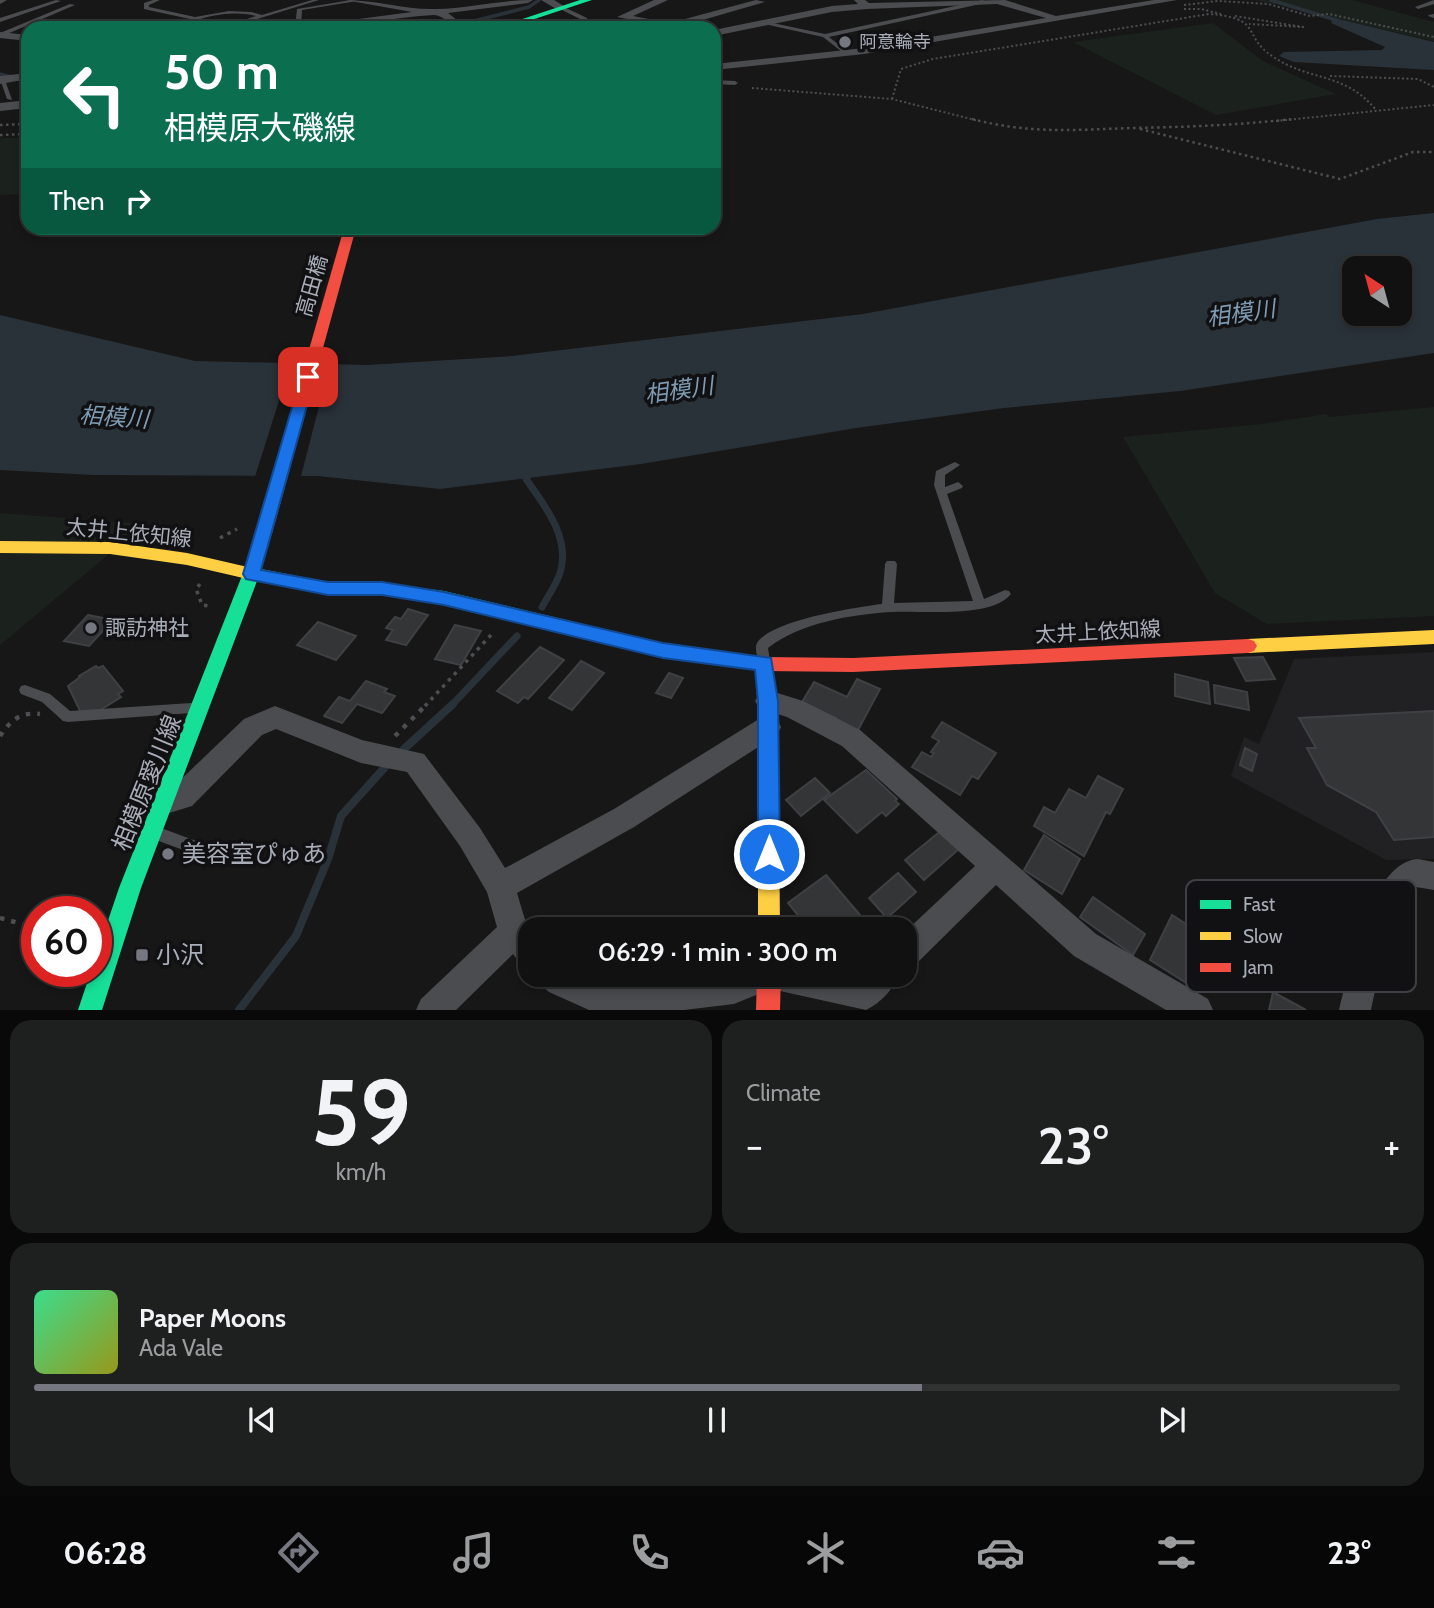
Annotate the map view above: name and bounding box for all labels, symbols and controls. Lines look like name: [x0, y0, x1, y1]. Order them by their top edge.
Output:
place label: 阿意輪寺: [859, 31, 931, 53]
marker: 阿意輪寺: [837, 34, 853, 50]
text: 50 m: [164, 42, 279, 101]
icon: left: [49, 49, 140, 140]
text: 相模原大磯線: [164, 108, 356, 147]
icon: right: [119, 182, 157, 220]
text: Then: [49, 185, 105, 217]
street label: 高田橋: [291, 252, 332, 320]
north arrow: [1342, 256, 1412, 326]
map controls: [1342, 256, 1412, 326]
water label: 相模川: [1205, 294, 1280, 332]
pin: [278, 347, 338, 407]
icon: arrive: [289, 358, 327, 396]
water label: 相模川: [643, 371, 718, 409]
water label: 相模川: [79, 401, 152, 434]
street label: 太井上依知線: [65, 513, 193, 552]
place label: 諏訪神社: [105, 615, 189, 640]
street label: 太井上依知線: [1034, 616, 1162, 647]
marker: 諏訪神社: [83, 620, 99, 636]
street label: 相模原愛川線: [106, 711, 187, 855]
position arrow: [732, 817, 806, 891]
place label: 美容室ぴゅあ: [182, 839, 326, 868]
marker: 美容室ぴゅあ: [160, 846, 176, 862]
legend: [1186, 880, 1416, 992]
text: Fast: [1243, 893, 1276, 916]
speed limit sign: 60: [21, 896, 112, 987]
text: Slow: [1243, 925, 1283, 948]
text: 06:29 · 1 min · 300 m: [598, 936, 837, 968]
place label: 小沢: [156, 940, 204, 969]
marker: 小沢: [134, 947, 150, 963]
text: Jam: [1242, 956, 1273, 979]
text: 59: [311, 1057, 411, 1168]
text: Climate: [746, 1079, 821, 1107]
text: 23°: [1038, 1114, 1108, 1177]
text: −: [746, 1122, 763, 1169]
text: +: [1383, 1122, 1400, 1169]
text: km/h: [336, 1158, 386, 1186]
text: Paper Moons: [139, 1302, 286, 1334]
text: Ada Vale: [139, 1334, 223, 1362]
icon: previous: [243, 1401, 281, 1439]
icon: pause: [698, 1401, 736, 1439]
icon: next: [1153, 1401, 1191, 1439]
icon: directions: [274, 1528, 323, 1577]
icon: music: [449, 1528, 498, 1577]
icon: phone: [625, 1528, 674, 1577]
icon: climate: [801, 1528, 850, 1577]
icon: car: [976, 1528, 1025, 1577]
icon: filters: [1152, 1528, 1201, 1577]
text: 06:28: [63, 1533, 147, 1572]
text: 23°: [1327, 1533, 1371, 1572]

